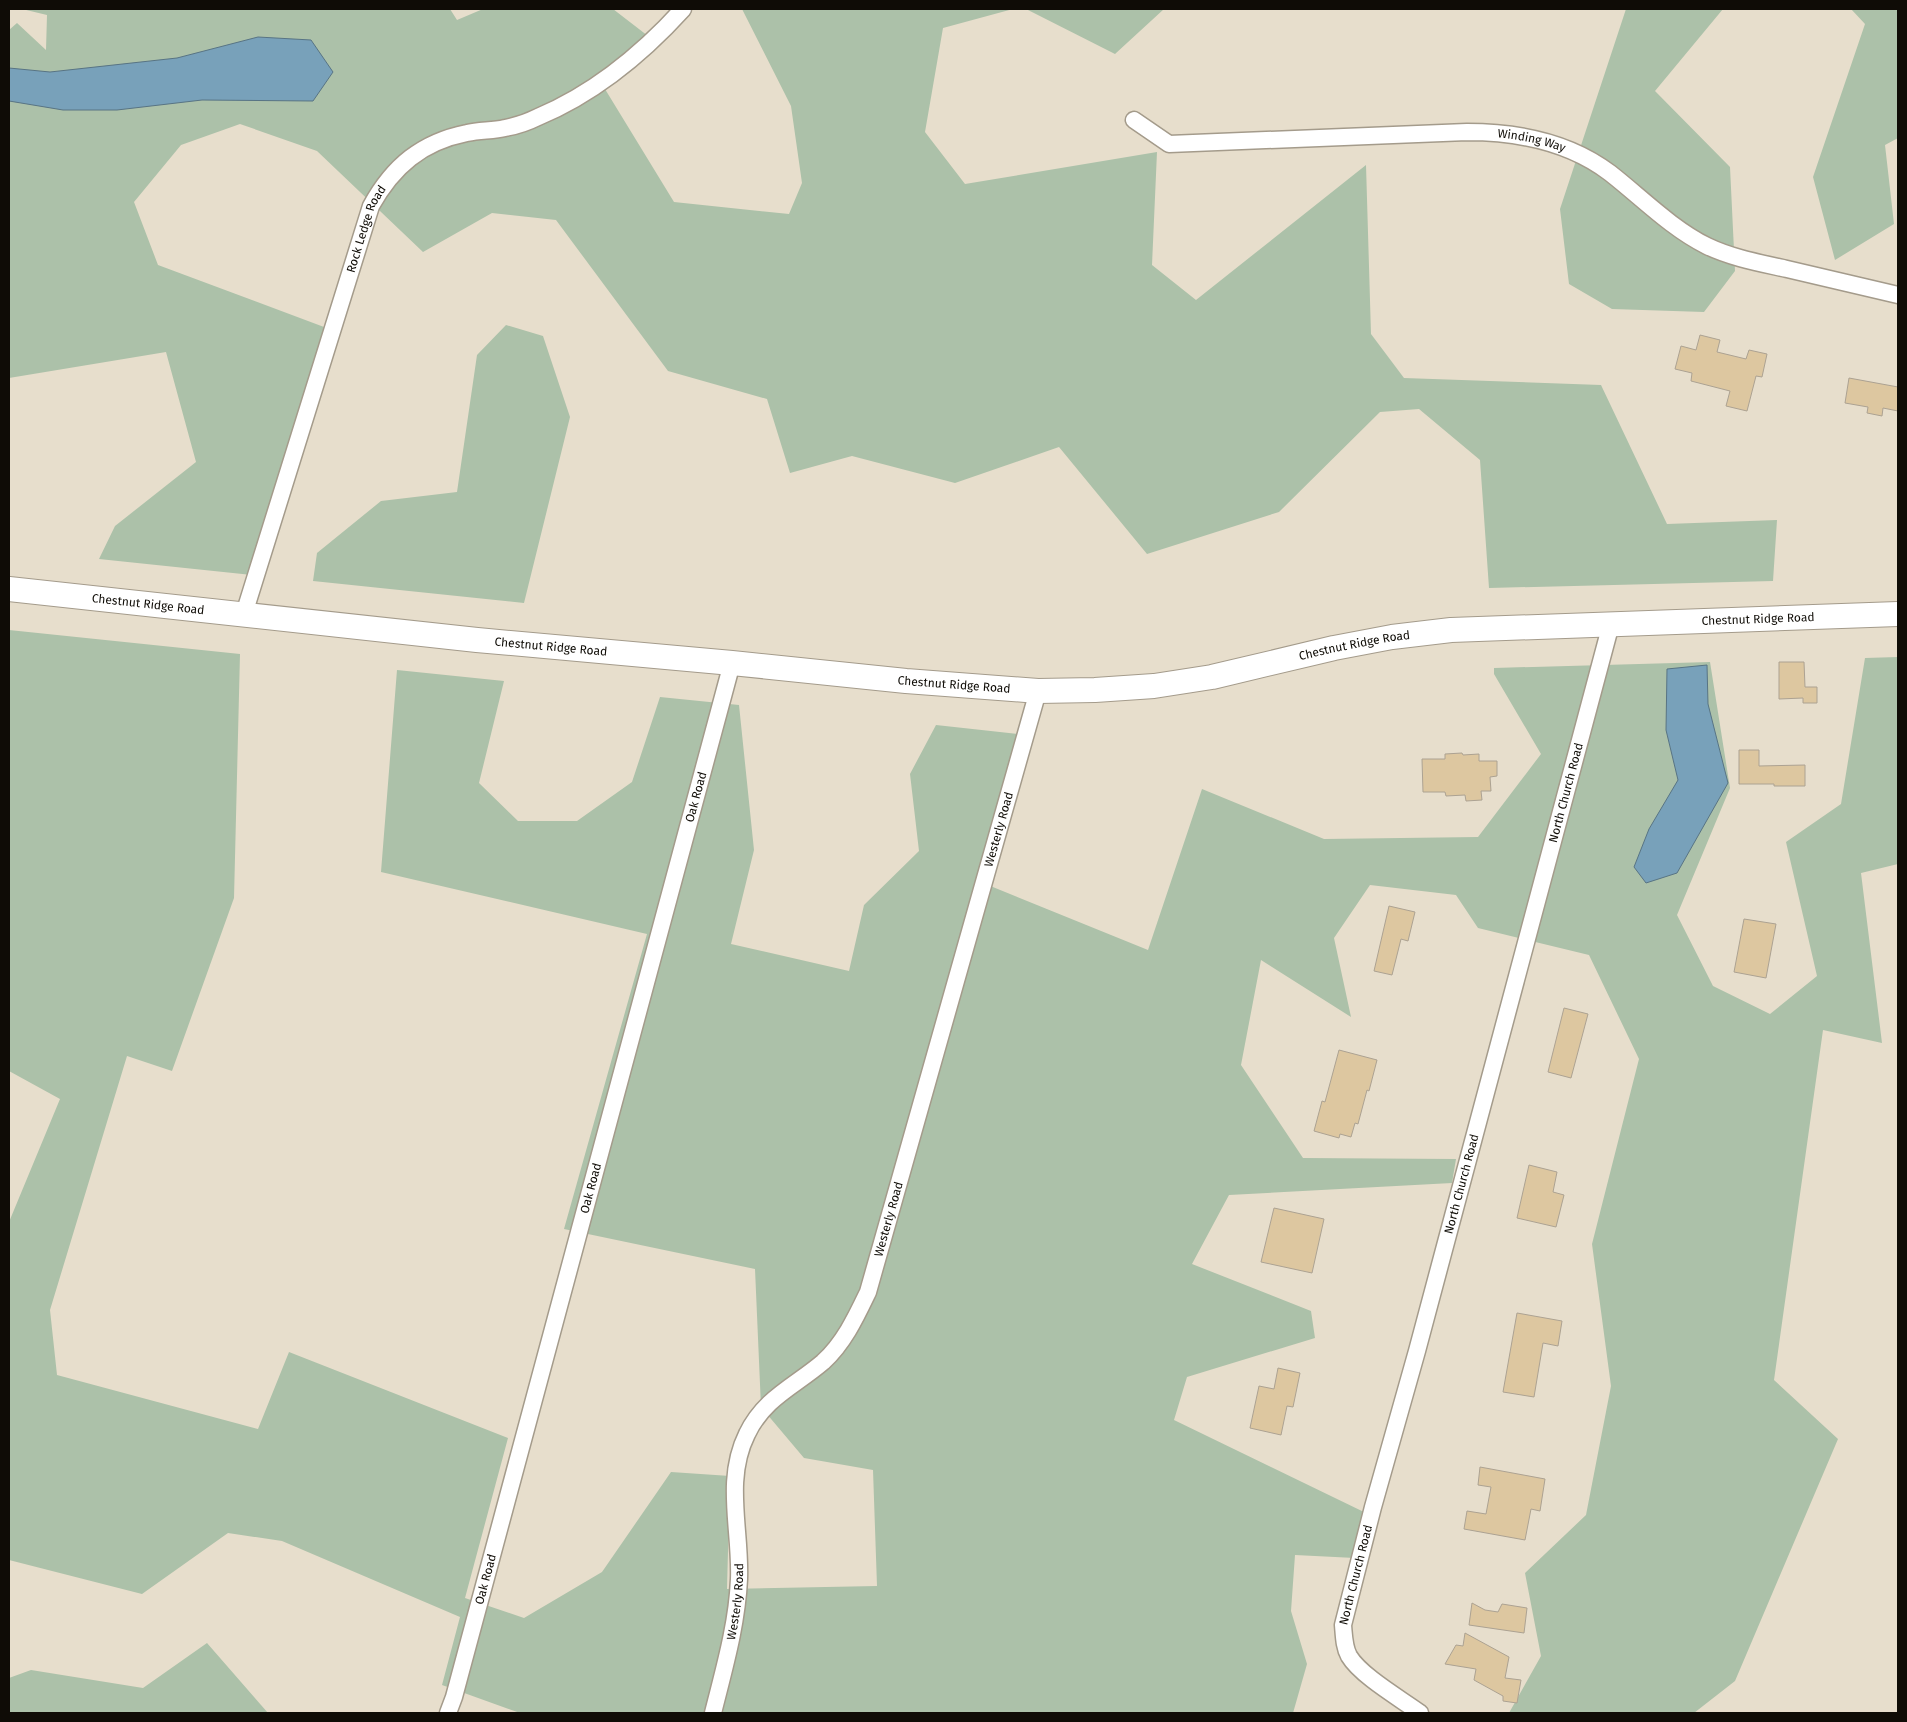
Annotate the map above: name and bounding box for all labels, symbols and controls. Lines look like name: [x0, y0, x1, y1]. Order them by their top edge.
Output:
street label: Winding Way: [1497, 126, 1568, 155]
street label: Rock Ledge Road: [344, 183, 389, 274]
street label: Chestnut Ridge Road: [91, 591, 205, 617]
street label: Chestnut Ridge Road: [1701, 610, 1815, 628]
street label: Chestnut Ridge Road: [1297, 628, 1411, 663]
street label: Chestnut Ridge Road: [494, 635, 608, 659]
street label: Chestnut Ridge Road: [897, 673, 1011, 696]
street label: North Church Road: [1546, 741, 1586, 844]
street label: Oak Road: [682, 770, 709, 824]
street label: Westerly Road: [982, 790, 1016, 869]
street label: North Church Road: [1442, 1132, 1482, 1236]
street label: Oak Road: [577, 1161, 604, 1215]
street label: Westerly Road: [871, 1180, 906, 1258]
street label: North Church Road: [1336, 1523, 1375, 1627]
street label: Oak Road: [472, 1552, 499, 1606]
street label: Westerly Road: [724, 1563, 746, 1641]

